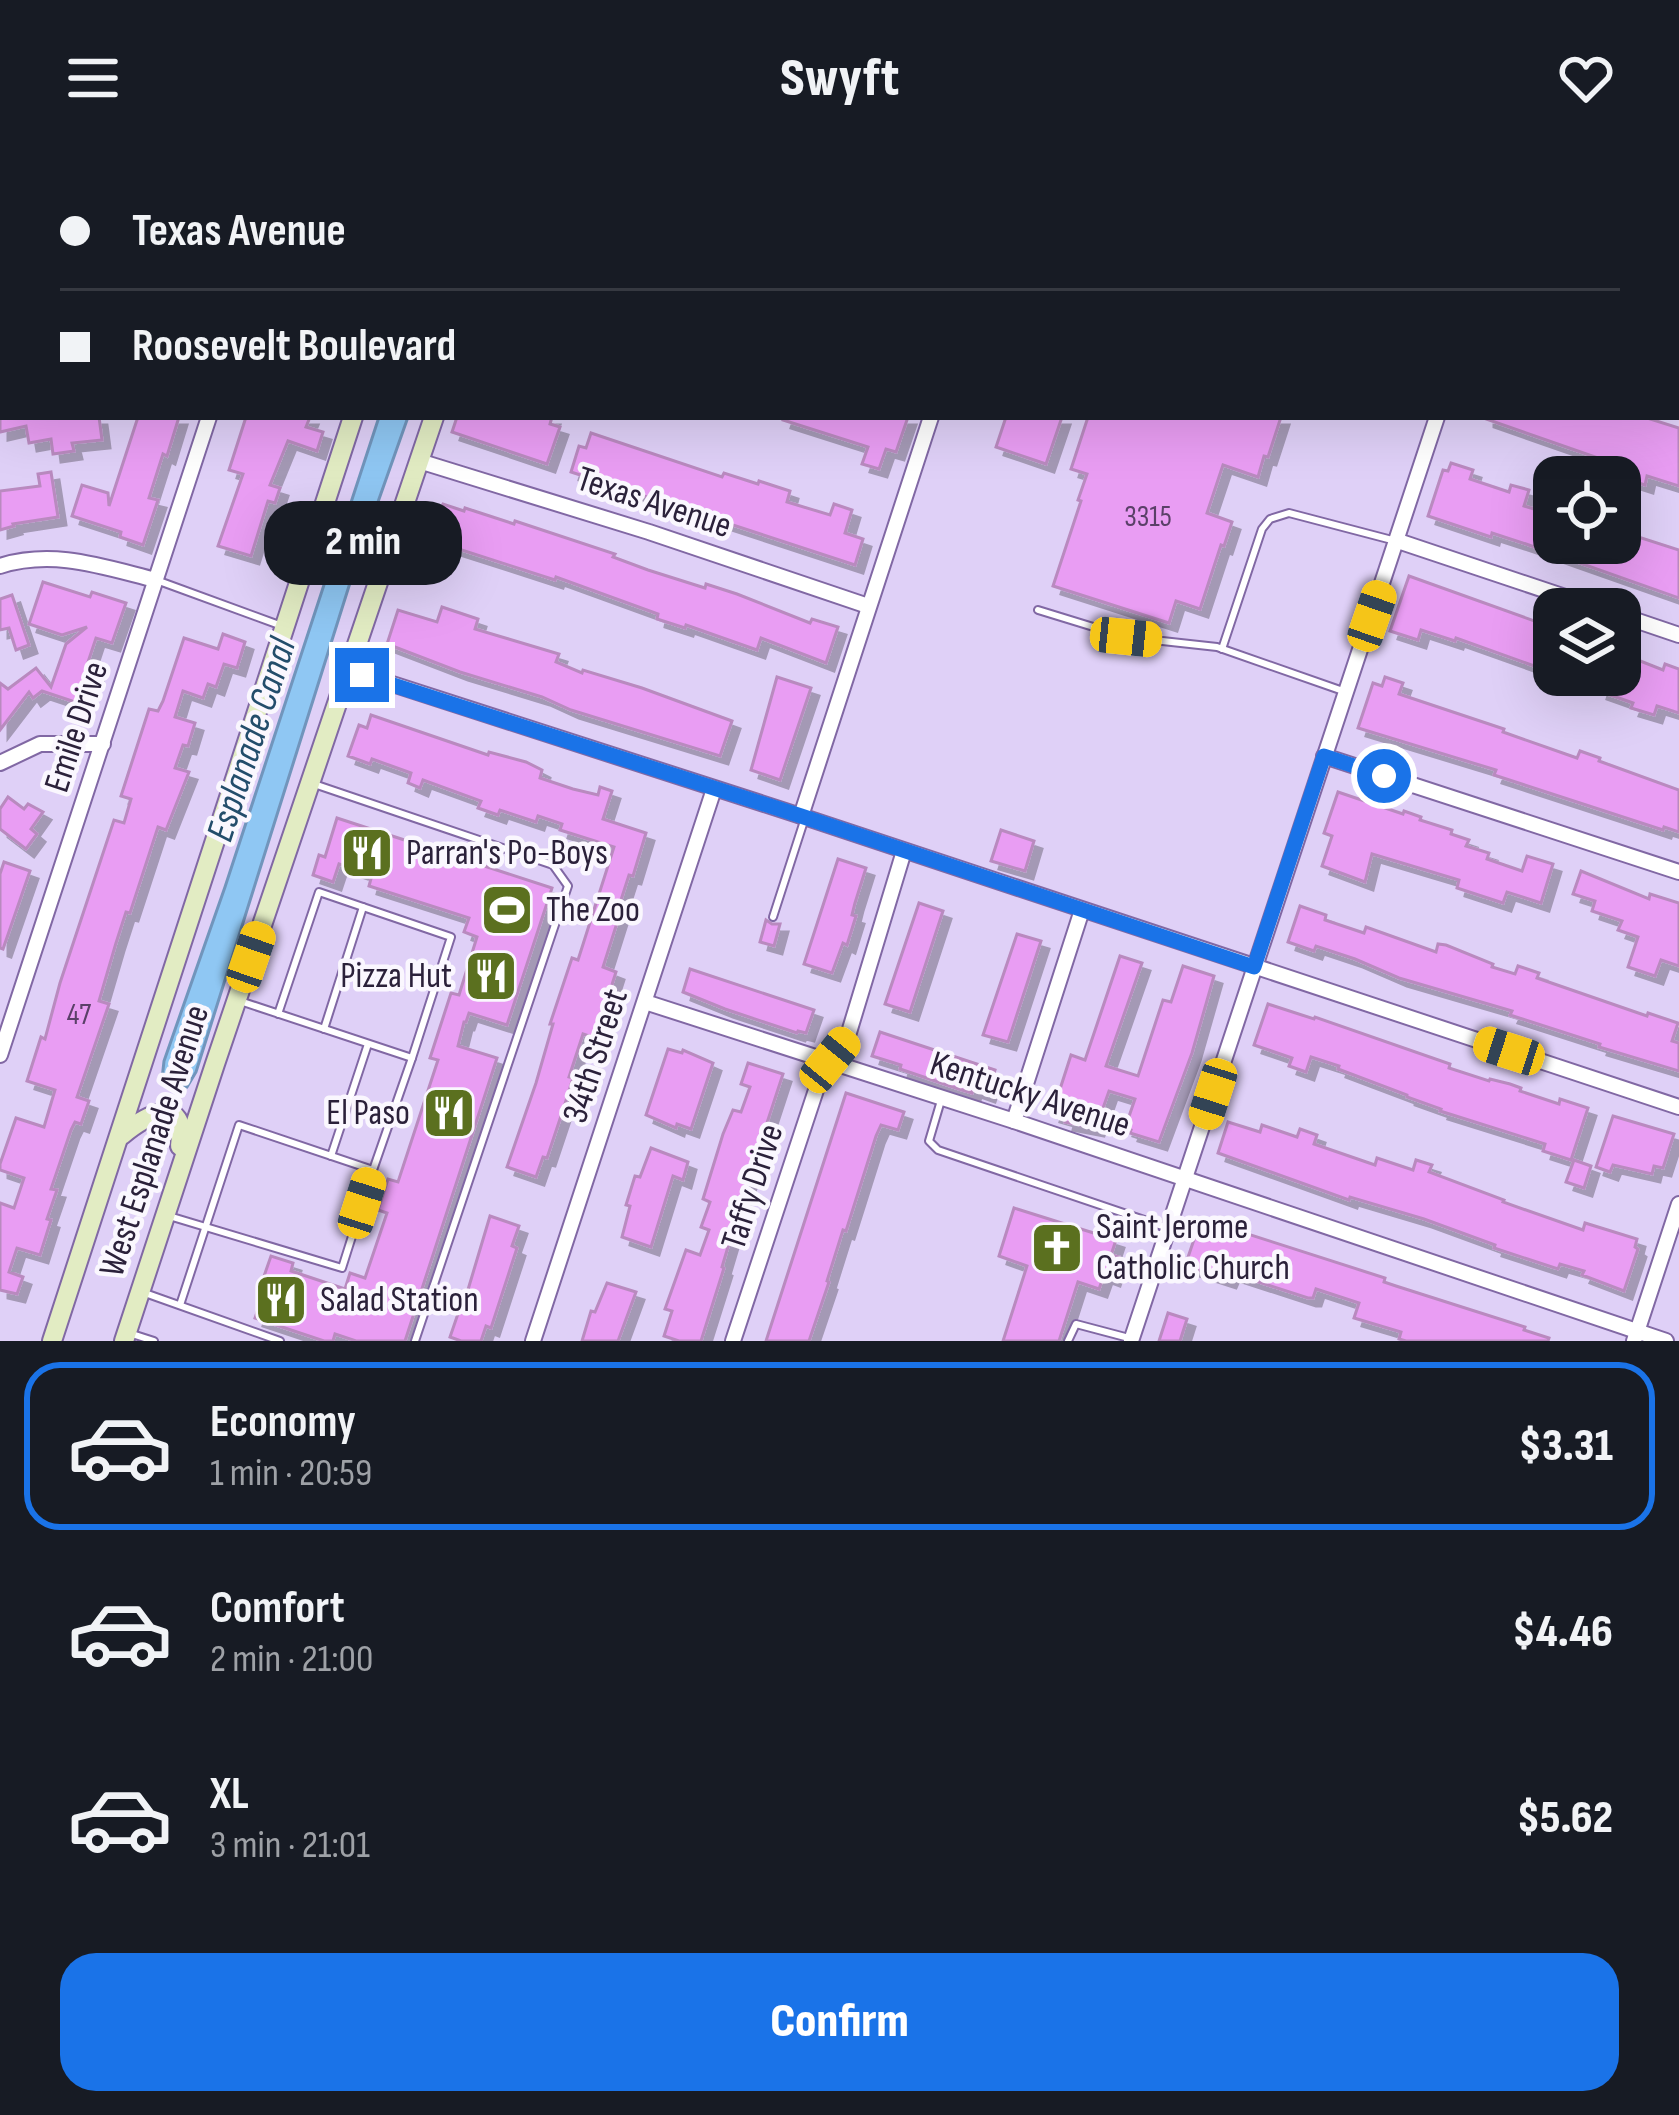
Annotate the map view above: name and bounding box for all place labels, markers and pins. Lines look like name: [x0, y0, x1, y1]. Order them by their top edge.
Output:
restaurant icon: Parran's Po-Boys: [339, 825, 395, 881]
place label: Parran's Po-Boys: [406, 832, 608, 875]
sports icon: The Zoo: [479, 882, 535, 938]
place label: The Zoo: [546, 889, 640, 932]
restaurant icon: Pizza Hut: [463, 948, 519, 1004]
place label: Pizza Hut: [340, 955, 452, 998]
restaurant icon: El Paso: [421, 1085, 477, 1141]
place label: El Paso: [326, 1092, 410, 1135]
place label: Saint Jerome Catholic Church: [1096, 1206, 1290, 1290]
church icon: Saint Jerome Catholic Church: [1029, 1220, 1085, 1276]
restaurant icon: Salad Station: [253, 1272, 309, 1328]
place label: Salad Station: [320, 1279, 479, 1322]

